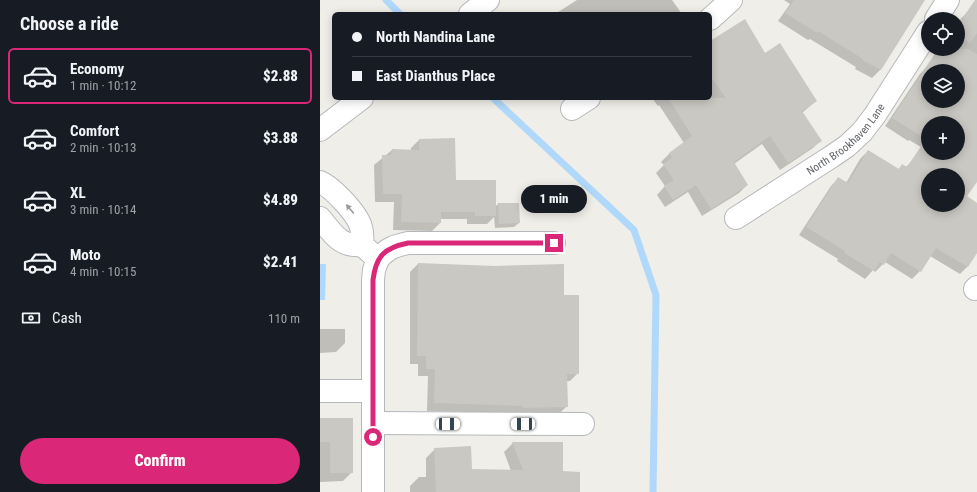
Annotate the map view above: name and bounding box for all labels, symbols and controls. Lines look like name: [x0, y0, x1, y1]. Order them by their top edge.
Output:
map controls: [921, 12, 965, 212]
button: locate: [921, 12, 965, 56]
text: Choose a ride: [20, 13, 119, 34]
text: North Nandina Lane: [376, 28, 495, 46]
icon: car: [22, 58, 58, 94]
text: Economy: [70, 60, 124, 78]
button: layers: [921, 64, 965, 108]
text: $2.88: [263, 67, 298, 85]
text: East Dianthus Place: [376, 67, 495, 85]
text: 1 min · 10:12: [70, 78, 136, 93]
street label: North Brookhaven Lane: [804, 101, 888, 178]
button: +: [921, 116, 965, 160]
icon: car: [22, 120, 58, 156]
text: Comfort: [70, 122, 119, 140]
text: $3.88: [263, 129, 298, 147]
text: 2 min · 10:13: [70, 140, 136, 155]
button: −: [921, 168, 965, 212]
icon: car: [22, 182, 58, 218]
text: XL: [70, 184, 86, 202]
callout: 1 min: [521, 185, 587, 213]
text: $4.89: [263, 191, 298, 209]
text: 1 min: [540, 191, 568, 206]
text: 3 min · 10:14: [70, 202, 136, 217]
one-way arrow: [345, 204, 354, 215]
route end: [545, 234, 563, 252]
icon: car: [22, 244, 58, 280]
text: Moto: [70, 246, 101, 264]
text: $2.41: [263, 253, 298, 271]
text: 4 min · 10:15: [70, 264, 136, 279]
icon: cash: [20, 307, 42, 329]
text: Cash: [52, 309, 82, 327]
text: 110 m: [268, 311, 300, 326]
car: [436, 418, 460, 430]
car: [511, 418, 535, 430]
route start: [364, 428, 382, 446]
button: Confirm: [20, 438, 300, 484]

